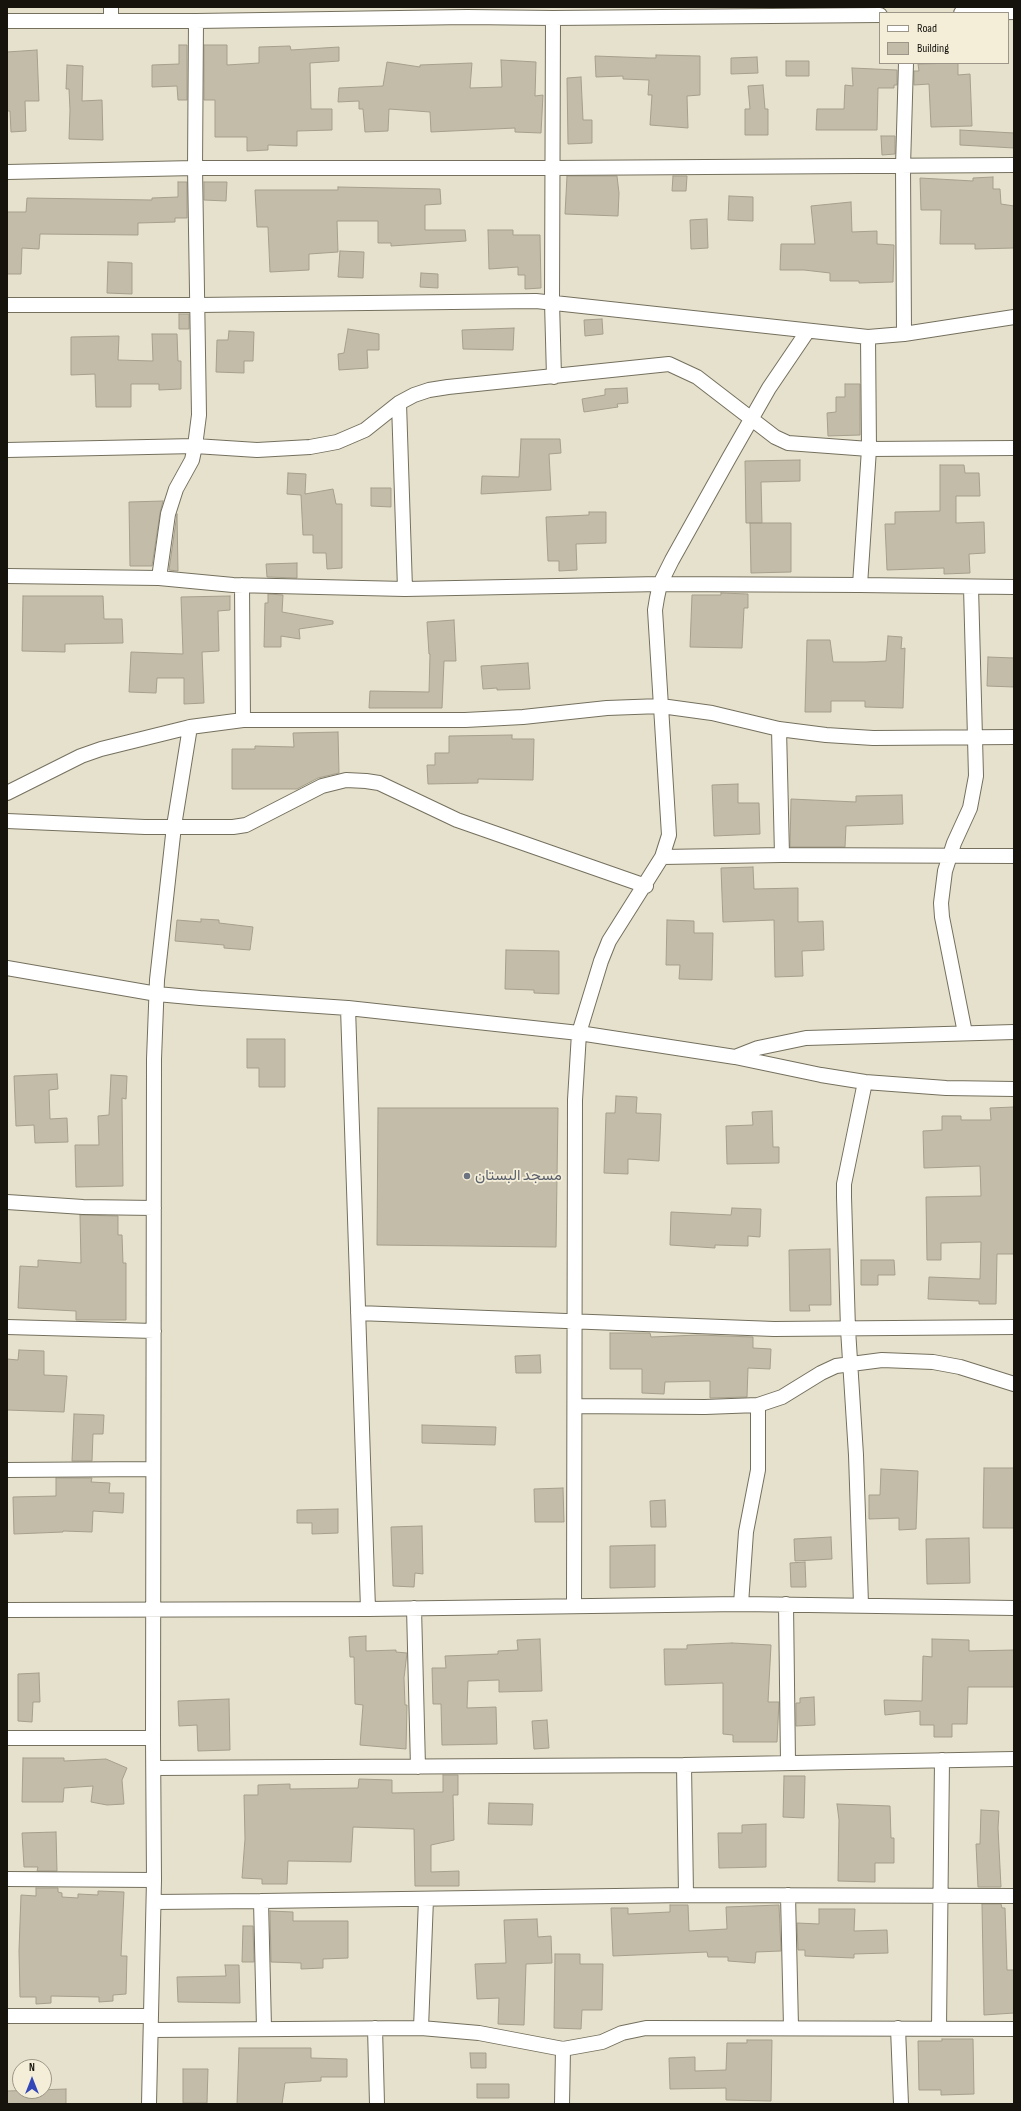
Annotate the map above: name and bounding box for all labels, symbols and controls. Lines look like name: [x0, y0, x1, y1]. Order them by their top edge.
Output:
legend: [879, 12, 1009, 64]
text: Road: [917, 21, 937, 36]
text: Building: [917, 41, 949, 56]
place label: مسجد البستان: [475, 1167, 562, 1185]
marker: مسجد البستان: [462, 1171, 472, 1181]
north arrow: [12, 2059, 52, 2099]
text: N: [29, 2061, 35, 2074]

